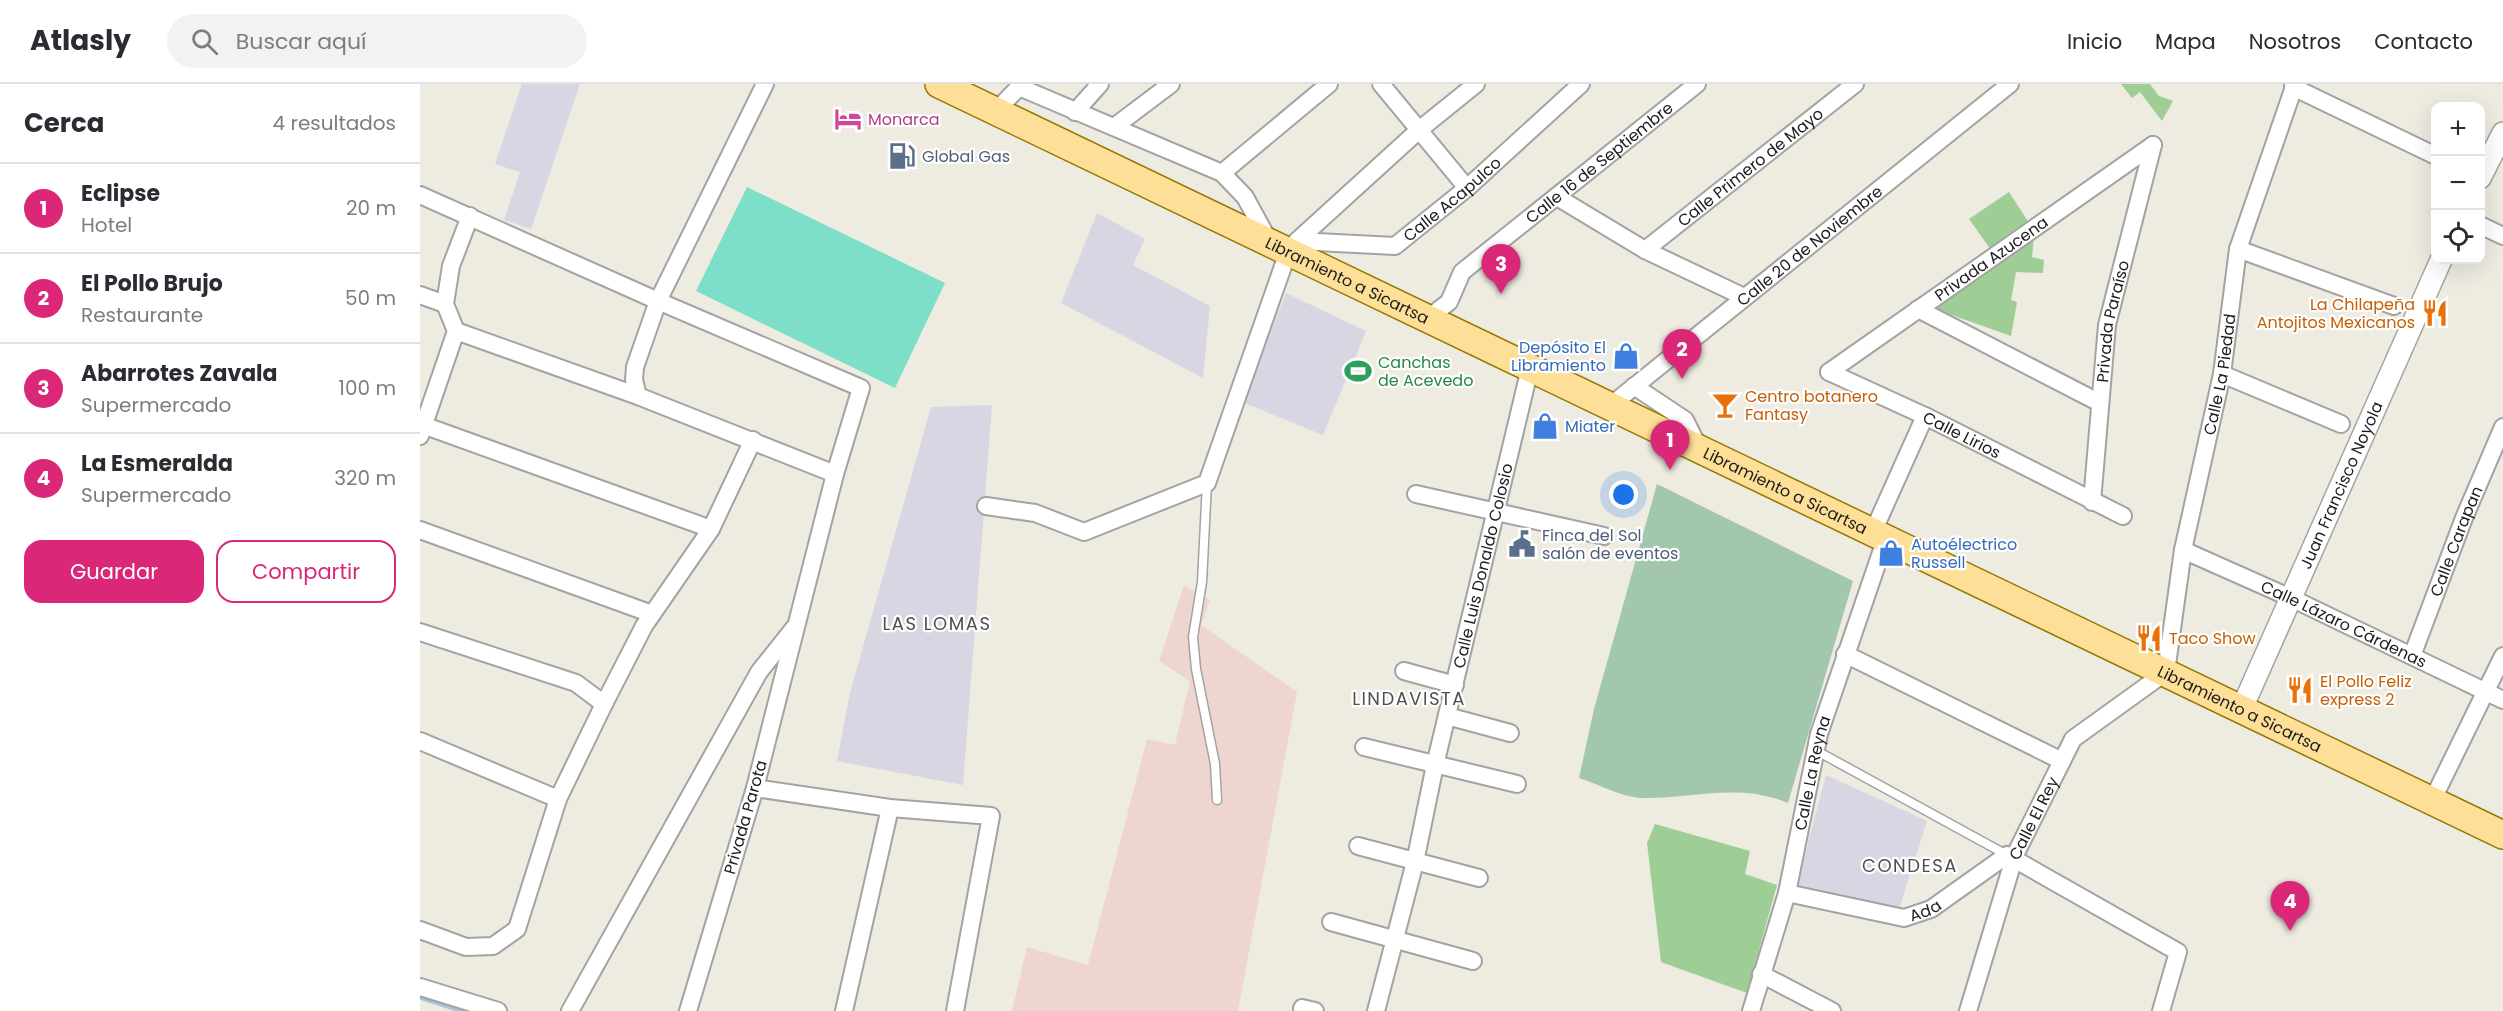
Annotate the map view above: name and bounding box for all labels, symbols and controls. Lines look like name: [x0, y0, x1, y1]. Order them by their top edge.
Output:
search box: [167, 14, 587, 68]
text: Atlasly: [30, 21, 131, 60]
icon: search: [188, 25, 221, 58]
text: Buscar aquí: [236, 26, 366, 57]
text: Inicio: [2067, 27, 2122, 56]
text: Mapa: [2155, 27, 2216, 56]
text: Nosotros: [2249, 27, 2341, 56]
text: Contacto: [2374, 27, 2473, 56]
street label: Calle 16 de Septiembre: [1521, 97, 1678, 229]
street label: Calle Primero de Mayo: [1673, 102, 1828, 232]
map controls: [2431, 102, 2485, 264]
button: +: [2431, 102, 2485, 156]
hotel icon: Monarca: [833, 104, 863, 134]
text: Cerca: [24, 105, 104, 141]
place label: Monarca: [868, 108, 940, 131]
text: 4 resultados: [273, 109, 396, 137]
fuel station icon: Global Gas: [887, 141, 917, 171]
place label: Global Gas: [922, 145, 1010, 168]
street label: Calle Acapulco: [1398, 151, 1506, 247]
button: −: [2431, 156, 2485, 210]
text: Eclipse: [81, 178, 160, 209]
street label: Calle 20 de Noviembre: [1732, 180, 1888, 312]
text: 1: [40, 194, 47, 222]
text: 20 m: [346, 194, 396, 222]
button: locate: [2431, 210, 2485, 264]
text: Hotel: [81, 211, 132, 239]
street label: Privada Azucena: [1930, 211, 2053, 307]
street label: Libramiento a Sicartsa: [1261, 231, 1433, 330]
pin: 3: [1482, 244, 1520, 294]
street label: Privada Paraíso: [2091, 258, 2135, 384]
text: El Pollo Brujo: [81, 268, 223, 299]
text: 2: [38, 284, 49, 312]
text: 50 m: [345, 284, 396, 312]
place label: La Chilapeña Antojitos Mexicanos: [2257, 293, 2415, 334]
restaurant icon: La Chilapeña Antojitos Mexicanos: [2420, 298, 2450, 328]
text: Restaurante: [81, 301, 203, 329]
street label: Calle La Piedad: [2198, 312, 2242, 437]
pin: 2: [1662, 330, 1702, 379]
place label: Depósito El Libramiento: [1511, 336, 1606, 377]
shop icon: Depósito El Libramiento: [1611, 341, 1641, 371]
place label: Canchas de Acevedo: [1378, 351, 1473, 392]
sports icon: Canchas de Acevedo: [1343, 356, 1373, 386]
text: Abarrotes Zavala: [81, 358, 278, 389]
text: 3: [37, 374, 50, 402]
text: 100 m: [339, 374, 396, 402]
place label: Centro botanero Fantasy: [1745, 385, 1878, 426]
bar icon: Centro botanero Fantasy: [1710, 390, 1740, 420]
text: Supermercado: [81, 391, 231, 419]
street label: Juan Francisco Noyola: [2294, 398, 2389, 573]
street label: Calle Lirios: [1919, 406, 2005, 464]
shop icon: Miater: [1530, 411, 1560, 441]
place label: Miater: [1565, 415, 1615, 438]
pin: 1: [1650, 420, 1690, 470]
street label: Libramiento a Sicartsa: [1699, 442, 1871, 540]
text: La Esmeralda: [81, 448, 233, 479]
street label: Calle Luis Donaldo Colosio: [1448, 461, 1519, 671]
text: 4: [37, 464, 50, 492]
text: 320 m: [334, 464, 396, 492]
your location: [1609, 480, 1638, 509]
text: Supermercado: [81, 481, 231, 509]
street label: Calle Carapan: [2424, 482, 2488, 600]
place label: Finca del Sol salón de eventos: [1542, 524, 1678, 565]
public building icon: Finca del Sol salón de eventos: [1507, 529, 1537, 559]
place label: Autoélectrico Russell: [1911, 533, 2017, 574]
shop icon: Autoélectrico Russell: [1876, 538, 1906, 568]
button: Guardar: [24, 540, 204, 603]
button: Compartir: [216, 540, 396, 603]
street label: Calle Lázaro Cárdenas: [2257, 575, 2430, 674]
district label: LAS LOMAS: [883, 611, 991, 636]
restaurant icon: Taco Show: [2134, 623, 2164, 653]
place label: Taco Show: [2169, 627, 2256, 650]
street label: Libramiento a Sicartsa: [2154, 660, 2325, 758]
place label: El Pollo Feliz express 2: [2320, 670, 2411, 711]
restaurant icon: El Pollo Feliz express 2: [2285, 675, 2315, 705]
district label: LINDAVISTA: [1352, 686, 1466, 711]
street label: Calle La Reyna: [1789, 712, 1836, 833]
street label: Privada Parota: [718, 757, 773, 877]
street label: Calle El Rey: [2003, 773, 2064, 864]
district label: CONDESA: [1862, 853, 1958, 878]
pin: 4: [2270, 882, 2310, 931]
street label: Ada: [1906, 894, 1946, 927]

